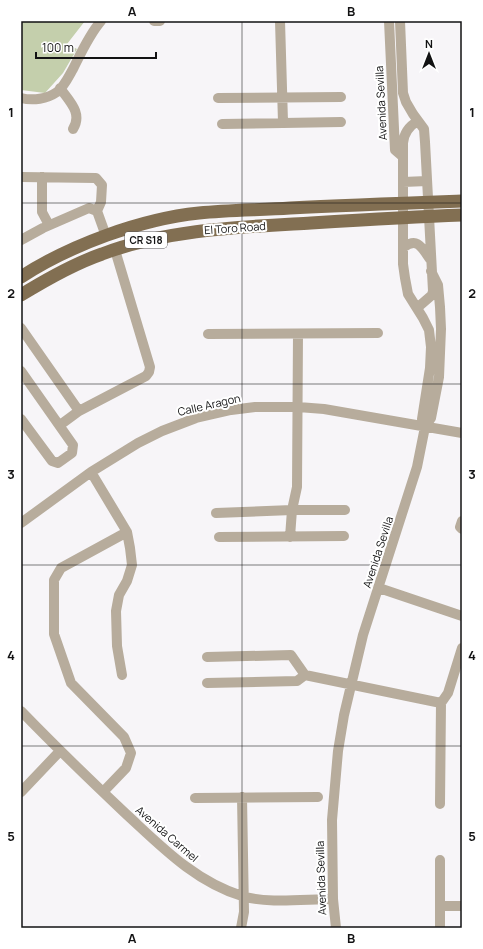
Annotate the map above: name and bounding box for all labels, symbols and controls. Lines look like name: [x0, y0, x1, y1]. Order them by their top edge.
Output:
text: A: [128, 2, 137, 20]
text: B: [347, 2, 355, 20]
scale bar: [36, 34, 156, 60]
north arrow: [409, 34, 449, 74]
text: N: [425, 36, 433, 51]
text: 100 m: [42, 39, 74, 56]
street label: Avenida Sevilla: [371, 65, 390, 141]
text: 1: [8, 103, 14, 121]
text: 1: [469, 103, 475, 121]
street label: El Toro Road: [204, 218, 266, 237]
road number: CR S18: [125, 232, 167, 248]
text: 2: [7, 284, 15, 302]
text: 2: [468, 284, 476, 302]
street label: Calle Aragon: [176, 390, 242, 419]
text: 3: [7, 465, 15, 483]
text: 3: [468, 465, 476, 483]
street label: Avenida Sevilla: [359, 514, 396, 590]
text: 4: [7, 646, 15, 664]
text: 4: [468, 646, 476, 664]
street label: Avenida Carmel: [133, 802, 202, 865]
text: 5: [7, 827, 15, 845]
text: 5: [468, 827, 476, 845]
street label: Avenida Sevilla: [312, 841, 329, 916]
text: A: [128, 929, 137, 947]
text: B: [347, 929, 355, 947]

